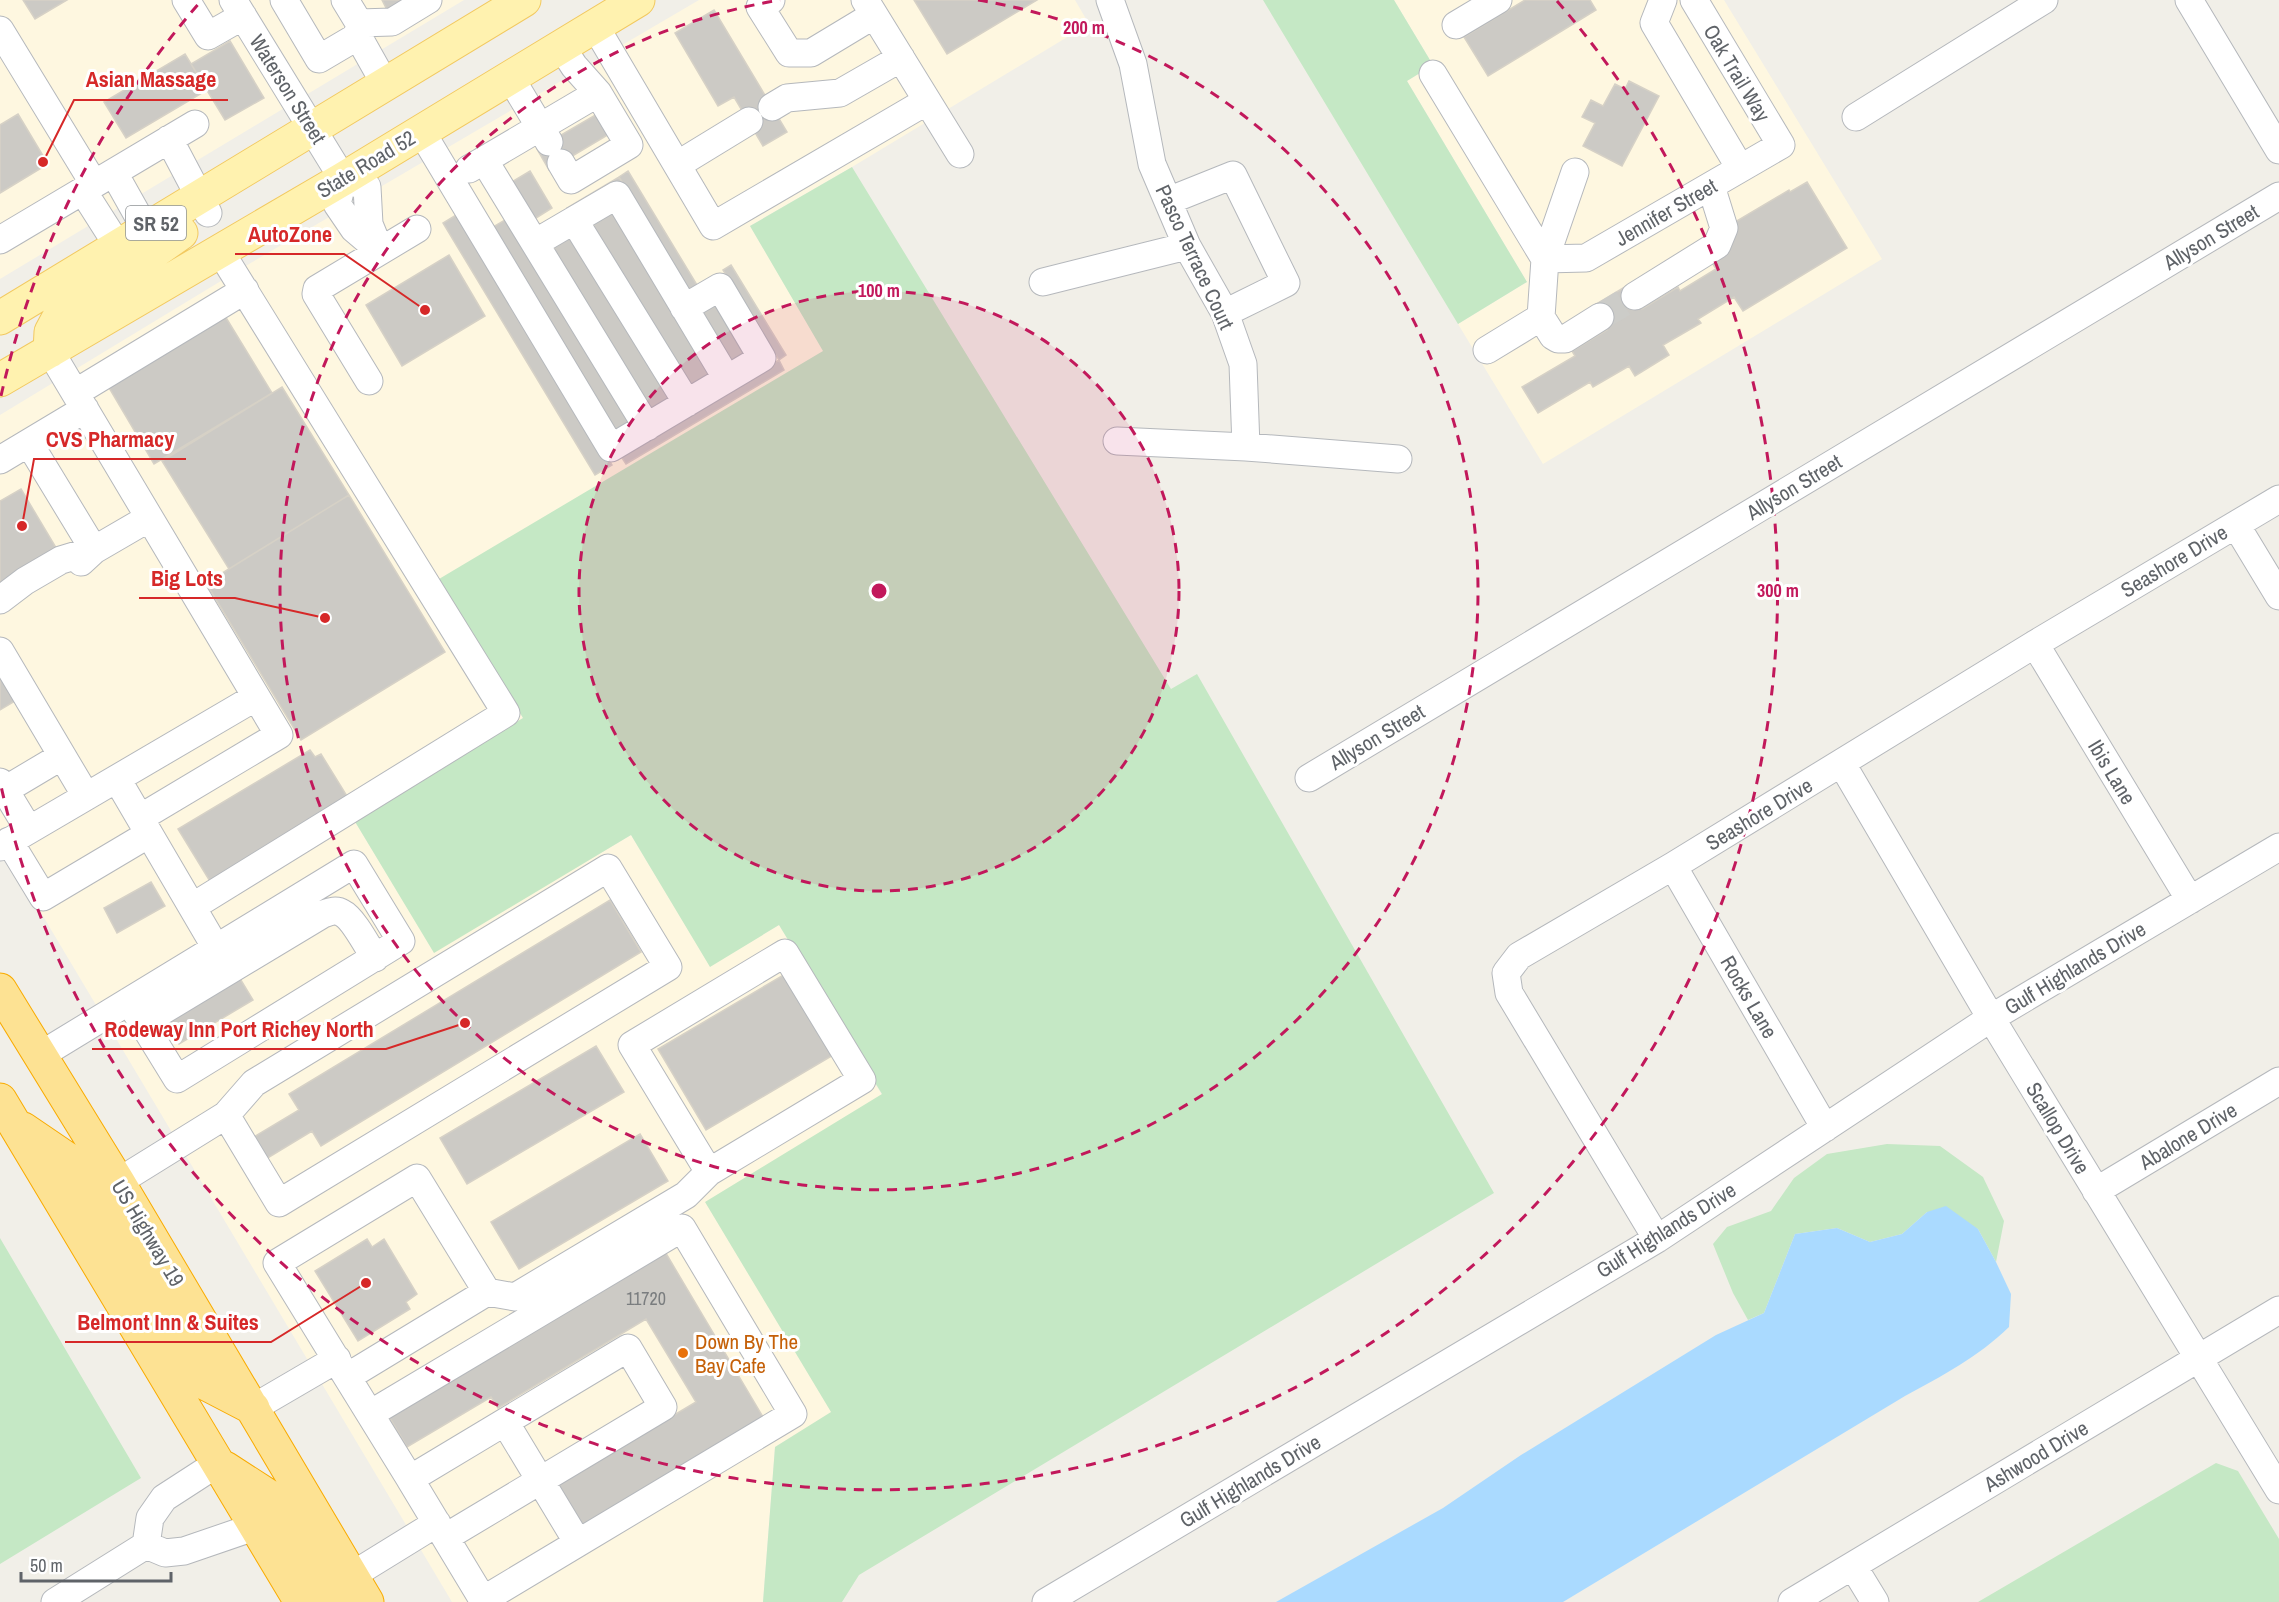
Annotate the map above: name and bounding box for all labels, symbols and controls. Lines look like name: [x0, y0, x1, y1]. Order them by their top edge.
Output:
text: 200 m: [1063, 15, 1105, 40]
street label: Oak Trail Way: [1697, 19, 1778, 127]
street label: Waterson Street: [243, 29, 333, 149]
callout: Asian Massage: [74, 60, 228, 100]
text: Asian Massage: [86, 64, 216, 94]
street label: State Road 52: [311, 123, 421, 205]
street label: Jennifer Street: [1610, 171, 1722, 253]
street label: Pasco Terrace Court: [1149, 180, 1241, 334]
street label: Allyson Street: [2157, 197, 2264, 277]
road number: SR 52: [126, 206, 186, 240]
callout: AutoZone: [235, 214, 344, 254]
text: AutoZone: [248, 219, 332, 249]
text: 100 m: [858, 278, 900, 303]
callout: CVS Pharmacy: [34, 419, 186, 459]
text: CVS Pharmacy: [46, 424, 174, 454]
street label: Allyson Street: [1740, 447, 1847, 527]
street label: Seashore Drive: [2115, 518, 2233, 604]
callout: Big Lots: [139, 558, 235, 598]
text: Big Lots: [151, 563, 223, 593]
text: 300 m: [1757, 578, 1799, 603]
centre of rings: [869, 581, 889, 601]
street label: Allyson Street: [1323, 697, 1430, 777]
street label: Ibis Lane: [2081, 734, 2143, 810]
street label: Seashore Drive: [1700, 771, 1818, 857]
street label: Gulf Highlands Drive: [1999, 914, 2151, 1022]
street label: Rocks Lane: [1714, 950, 1784, 1044]
callout: Rodeway Inn Port Richey North: [92, 1009, 386, 1049]
text: Rodeway Inn Port Richey North: [104, 1014, 374, 1044]
street label: Scallop Drive: [2019, 1077, 2097, 1179]
street label: Abalone Drive: [2133, 1095, 2242, 1177]
street label: US Highway 19: [105, 1174, 191, 1292]
street label: Gulf Highlands Drive: [1591, 1175, 1741, 1285]
house number: 11720: [626, 1286, 666, 1311]
callout: Belmont Inn & Suites: [65, 1302, 271, 1342]
text: Belmont Inn & Suites: [77, 1307, 259, 1337]
place label: Down By The Bay Cafe: [695, 1327, 798, 1380]
marker: Down By The Bay Cafe: [676, 1346, 690, 1360]
street label: Ashwood Drive: [1978, 1414, 2094, 1499]
street label: Gulf Highlands Drive: [1174, 1427, 1326, 1535]
scale bar: [21, 1545, 171, 1583]
text: 50 m: [30, 1553, 63, 1578]

